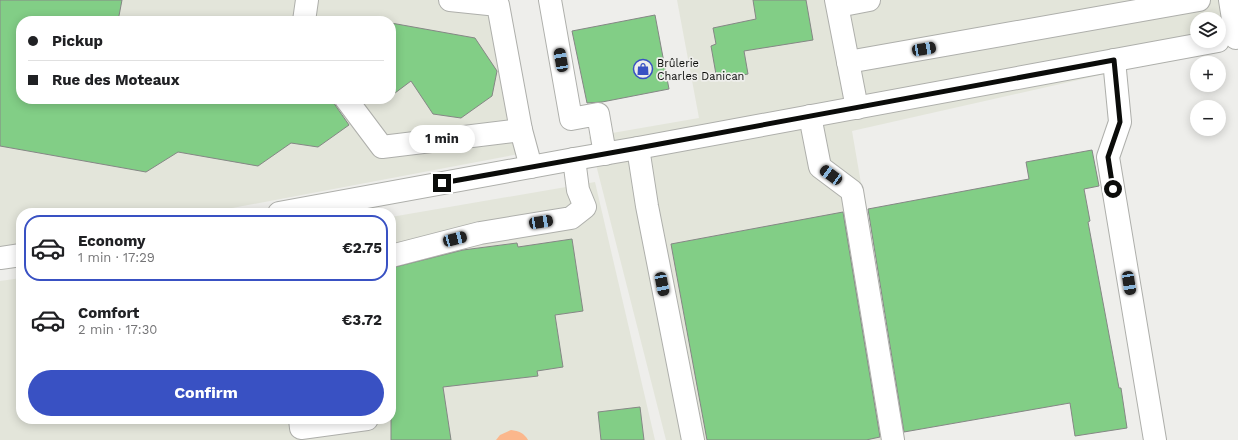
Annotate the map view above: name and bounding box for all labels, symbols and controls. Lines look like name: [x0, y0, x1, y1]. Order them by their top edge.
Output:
map controls: [1190, 12, 1226, 136]
button: layers: [1190, 12, 1226, 48]
text: Pickup: [52, 32, 103, 50]
car: [911, 41, 937, 57]
car: [553, 47, 569, 73]
button: +: [1190, 56, 1226, 92]
place label: Brûlerie Charles Danican: [657, 57, 744, 83]
shop icon: Brûlerie Charles Danican: [632, 58, 654, 80]
text: Rue des Moteaux: [52, 71, 179, 89]
button: −: [1190, 100, 1226, 136]
callout: 1 min: [409, 125, 475, 153]
text: 1 min: [425, 131, 459, 146]
car: [818, 163, 844, 187]
route end: [433, 174, 451, 192]
route start: [1104, 180, 1122, 198]
car: [528, 214, 554, 230]
icon: car: [30, 230, 66, 266]
car: [442, 230, 468, 248]
text: Economy: [78, 232, 145, 250]
text: €2.75: [342, 239, 382, 257]
text: 1 min · 17:29: [78, 250, 155, 265]
car: [1121, 270, 1137, 296]
car: [654, 271, 670, 297]
icon: car: [30, 302, 66, 338]
text: Comfort: [78, 304, 139, 322]
text: €3.72: [342, 311, 382, 329]
text: 2 min · 17:30: [78, 322, 157, 337]
button: Confirm: [28, 370, 384, 416]

